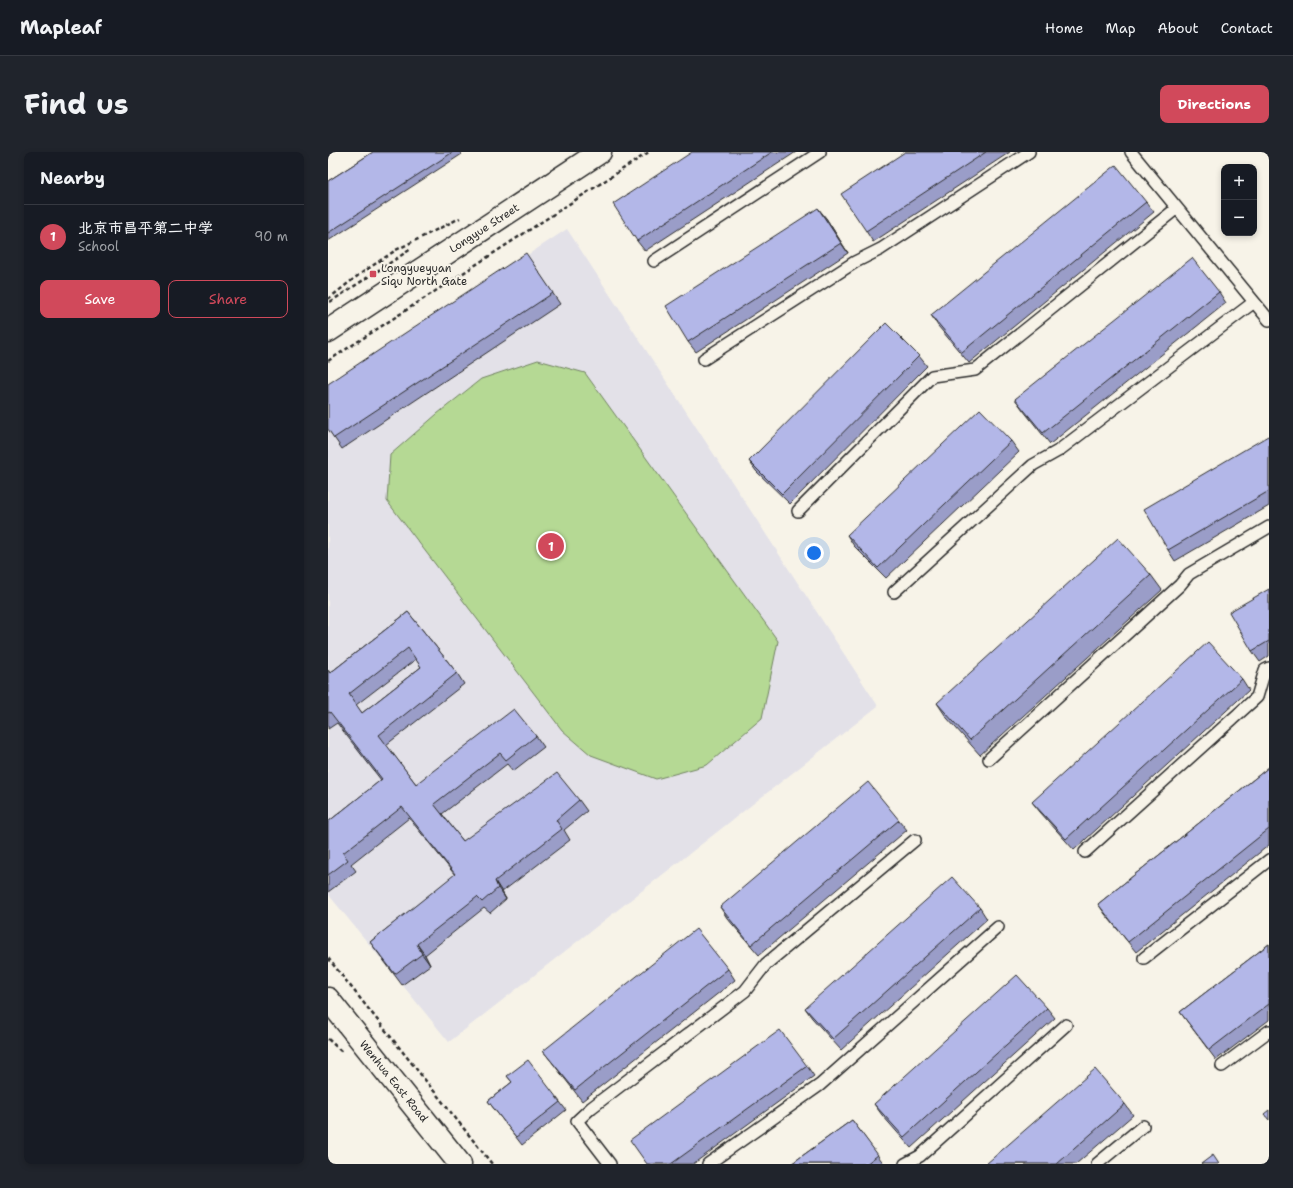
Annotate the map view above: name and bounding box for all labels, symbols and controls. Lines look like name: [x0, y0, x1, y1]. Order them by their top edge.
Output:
text: Mapleaf: [20, 15, 102, 40]
text: Home: [1045, 19, 1084, 37]
text: Map: [1106, 19, 1136, 37]
text: About: [1158, 19, 1199, 37]
text: Contact: [1221, 19, 1273, 37]
text: Find us: [24, 85, 129, 123]
button: Directions: [1160, 85, 1269, 123]
map controls: [1221, 164, 1257, 236]
button: +: [1221, 164, 1257, 200]
text: Nearby: [40, 167, 105, 189]
street label: Longyue Street: [446, 200, 522, 257]
button: −: [1221, 200, 1257, 236]
text: 北京市昌平第二中学: [78, 218, 213, 238]
text: 1: [50, 228, 56, 245]
text: 90 m: [254, 228, 288, 245]
text: School: [78, 238, 119, 255]
place label: Longyueyuan Siqu North Gate: [381, 261, 467, 289]
marker: Longyueyuan Siqu North Gate: [368, 269, 378, 279]
button: Save: [40, 280, 160, 318]
button: Share: [168, 280, 288, 318]
pin: 1: [538, 531, 564, 561]
your location: [804, 543, 824, 563]
street label: Wenhua East Road: [356, 1037, 431, 1125]

